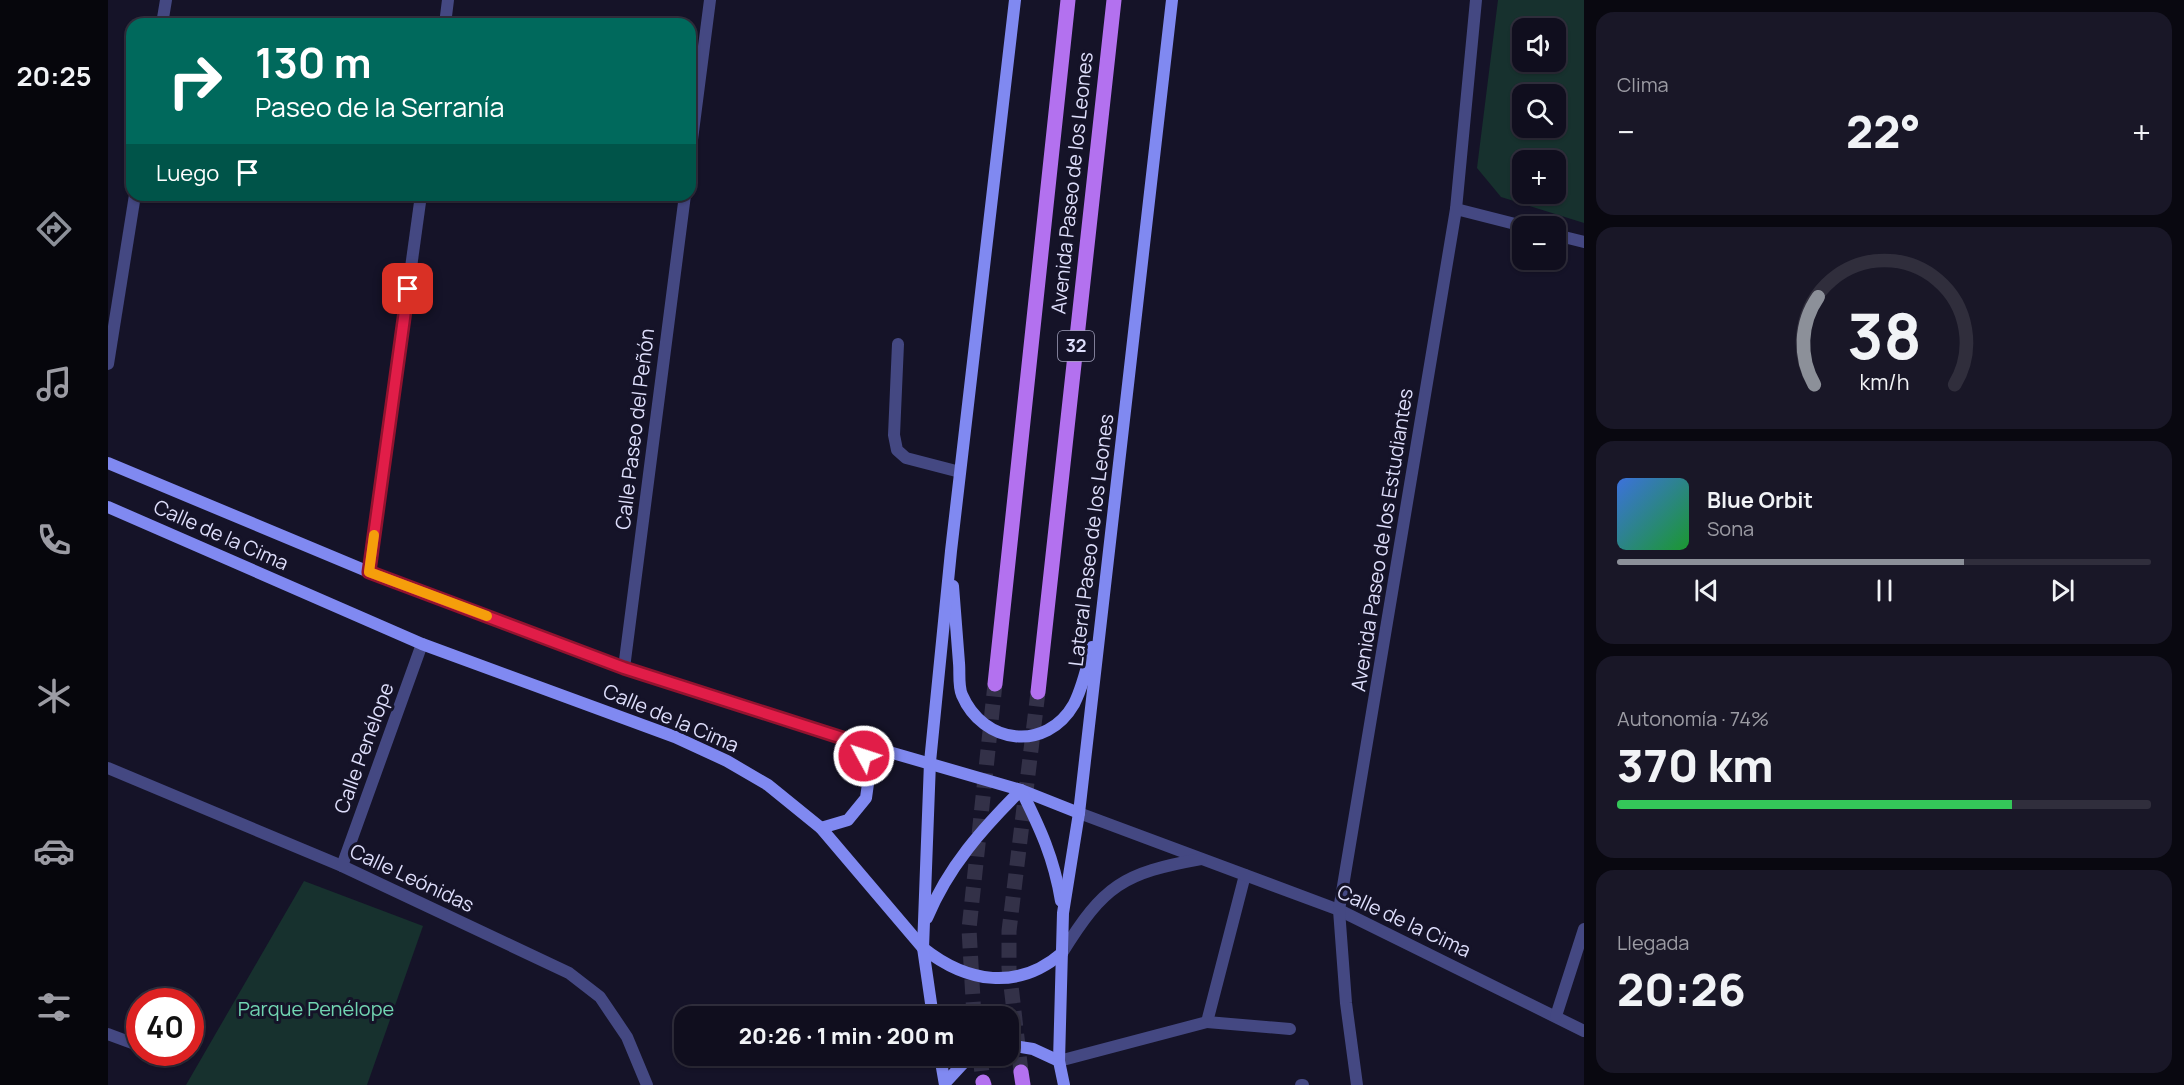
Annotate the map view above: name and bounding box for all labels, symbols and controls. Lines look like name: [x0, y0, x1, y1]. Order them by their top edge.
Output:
map controls: [1512, 18, 1566, 270]
button: sound: [1512, 18, 1566, 72]
text: 130 m: [255, 33, 372, 91]
icon: right: [156, 42, 234, 120]
street label: Avenida Paseo de los Leones: [1044, 51, 1099, 315]
text: 20:25: [17, 57, 92, 94]
text: Clima: [1617, 71, 1669, 98]
button: search: [1512, 84, 1566, 138]
text: Paseo de la Serranía: [255, 88, 505, 125]
text: 22°: [1846, 100, 1921, 162]
text: −: [1617, 109, 1635, 154]
text: +: [2132, 109, 2151, 154]
button: +: [1512, 150, 1566, 204]
icon: arrive: [231, 156, 264, 189]
text: Luego: [156, 158, 219, 188]
icon: directions: [33, 208, 75, 250]
button: −: [1512, 216, 1566, 270]
pin: [382, 263, 433, 314]
icon: arrive: [391, 272, 424, 305]
text: 38: [1847, 292, 1921, 378]
street label: Calle Paseo del Peñón: [609, 327, 660, 531]
road number: 32: [1058, 331, 1094, 361]
icon: music: [33, 363, 75, 405]
text: km/h: [1859, 367, 1909, 396]
street label: Avenida Paseo de los Estudiantes: [1344, 386, 1419, 694]
street label: Lateral Paseo de los Leones: [1062, 412, 1119, 668]
text: Blue Orbit: [1707, 485, 1813, 515]
street label: Calle de la Cima: [150, 493, 293, 576]
text: Sona: [1707, 515, 1754, 542]
icon: phone: [33, 519, 75, 561]
icon: previous: [1690, 574, 1723, 607]
icon: pause: [1868, 574, 1901, 607]
icon: next: [2046, 574, 2079, 607]
icon: climate: [33, 675, 75, 717]
street label: Calle de la Cima: [599, 677, 743, 758]
street label: Calle Penélope: [327, 679, 400, 817]
text: Autonomía · 74%: [1617, 705, 1769, 732]
position arrow: [832, 724, 896, 788]
text: 370 km: [1617, 734, 1773, 796]
icon: car: [33, 830, 75, 872]
street label: Calle Leónidas: [346, 837, 479, 918]
street label: Calle de la Cima: [1333, 878, 1476, 963]
text: Llegada: [1617, 929, 1689, 956]
text: 20:26: [1617, 958, 1746, 1020]
icon: filters: [33, 986, 75, 1028]
speed limit sign: 40: [126, 988, 204, 1066]
park label: Parque Penélope: [238, 995, 394, 1022]
text: 20:26 · 1 min · 200 m: [739, 1021, 954, 1051]

